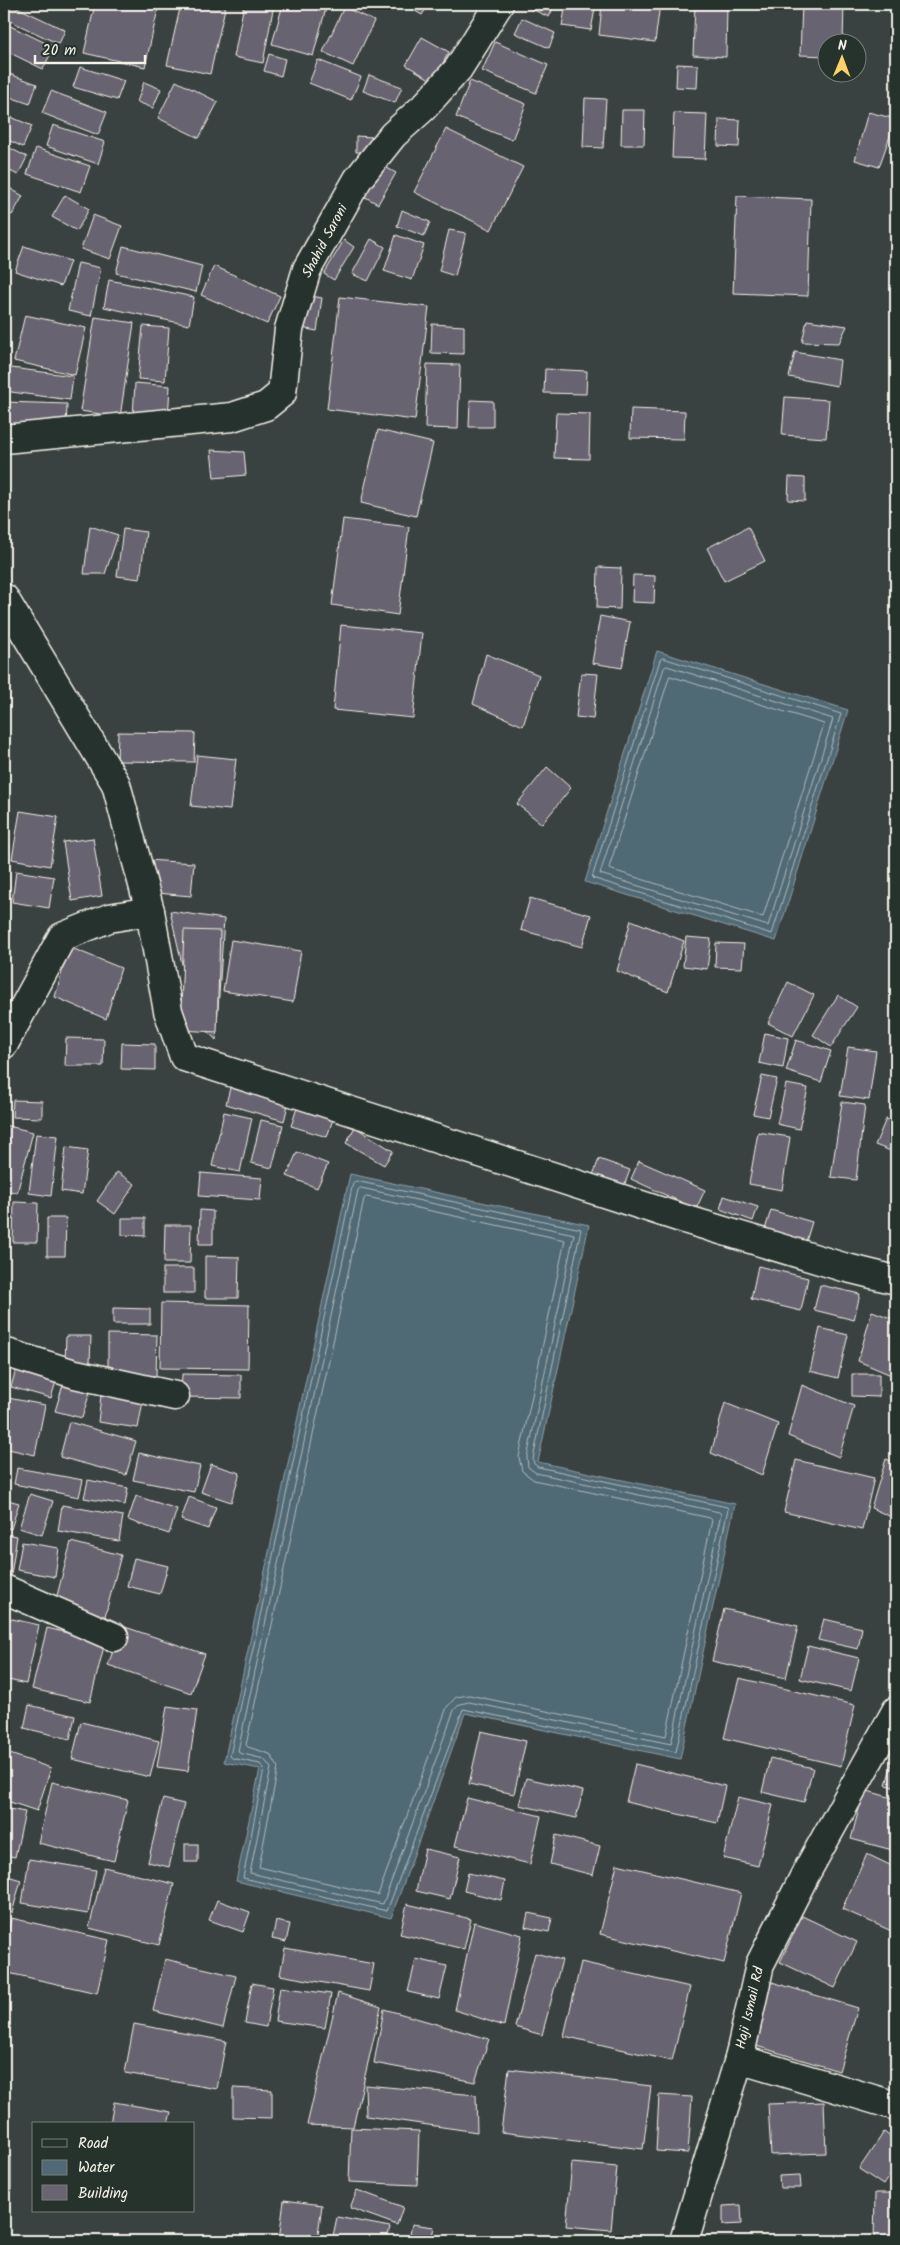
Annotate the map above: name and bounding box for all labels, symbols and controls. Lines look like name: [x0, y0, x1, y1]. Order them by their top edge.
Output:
scale bar: [35, 32, 145, 64]
north arrow: [818, 32, 868, 82]
text: N: [838, 35, 847, 57]
text: 20 m: [42, 39, 76, 63]
street label: Shahid Saroni: [296, 200, 354, 282]
street label: Haji Ismail Rd: [730, 1964, 770, 2051]
legend: [32, 2122, 195, 2212]
text: Road: [78, 2132, 109, 2156]
text: Water: [78, 2156, 115, 2180]
text: Building: [78, 2182, 128, 2206]

